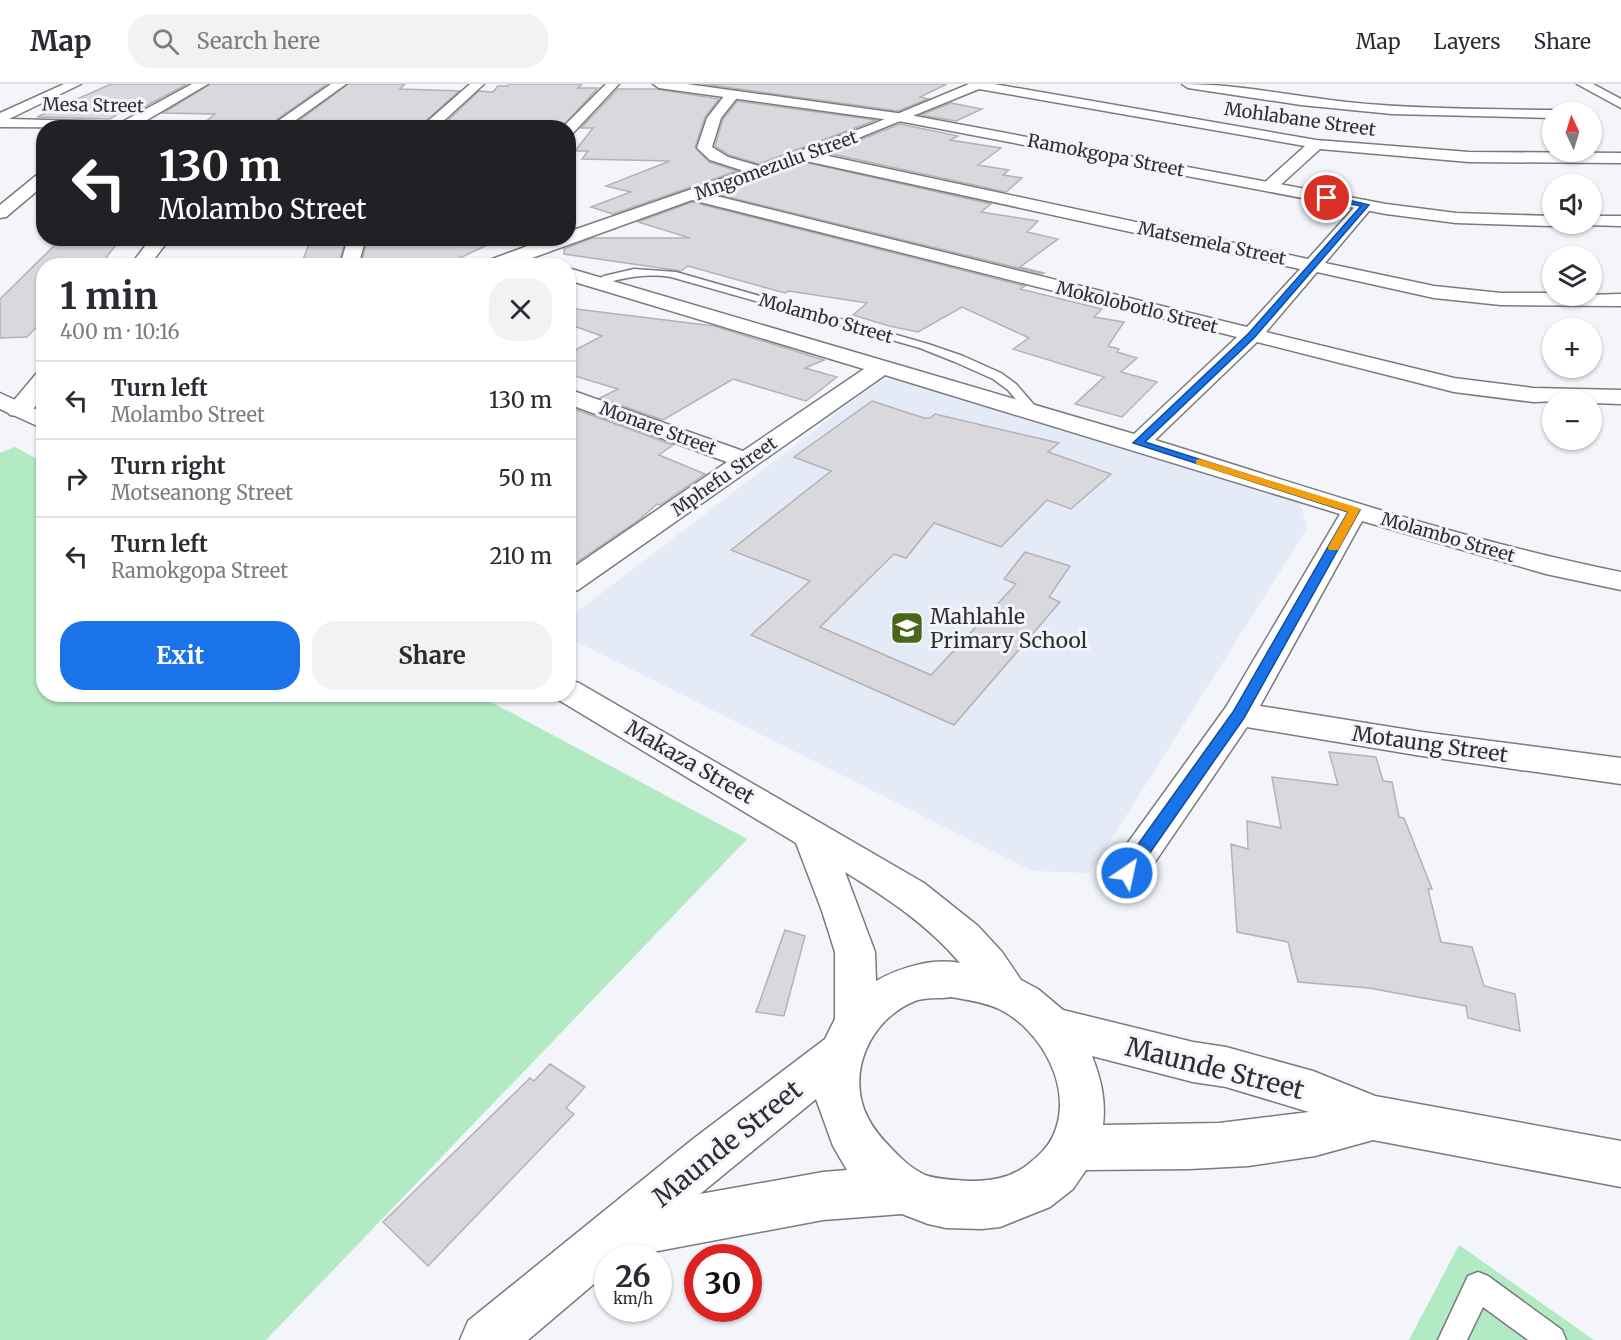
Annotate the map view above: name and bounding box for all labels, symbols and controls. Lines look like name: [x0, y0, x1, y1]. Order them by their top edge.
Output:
search box: [128, 14, 548, 68]
text: Map: [30, 23, 92, 59]
icon: search: [149, 25, 182, 58]
text: Search here: [197, 27, 320, 55]
text: Map: [1356, 28, 1401, 55]
text: Layers: [1434, 28, 1501, 55]
text: Share: [1534, 28, 1591, 55]
street label: Mesa Street: [42, 93, 144, 117]
street label: Mohlabane Street: [1223, 97, 1377, 141]
north arrow: [1542, 102, 1602, 162]
map controls: [1542, 102, 1602, 450]
street label: Mngomezulu Street: [691, 125, 861, 205]
street label: Ramokgopa Street: [1026, 129, 1186, 181]
text: 130 m: [159, 140, 281, 192]
icon: left: [60, 144, 138, 222]
pin: [1301, 172, 1352, 223]
button: sound: [1542, 174, 1602, 234]
icon: arrive: [1310, 181, 1343, 214]
text: Molambo Street: [159, 192, 367, 226]
street label: Matsemela Street: [1136, 216, 1288, 270]
button: layers: [1542, 246, 1602, 306]
text: 1 min: [60, 274, 158, 319]
street label: Mokolobotlo Street: [1054, 276, 1220, 338]
button: close: [489, 278, 552, 341]
street label: Molambo Street: [756, 288, 896, 348]
button: +: [1542, 318, 1602, 378]
text: 400 m · 10:16: [60, 319, 180, 344]
text: Turn left: [111, 374, 208, 402]
icon: left: [60, 384, 93, 417]
text: 130 m: [489, 386, 552, 414]
button: −: [1542, 390, 1602, 450]
street label: Monare Street: [596, 396, 720, 460]
text: Molambo Street: [111, 402, 265, 427]
street label: Mphefu Street: [667, 431, 781, 521]
text: Turn right: [111, 452, 225, 480]
icon: right: [60, 462, 93, 495]
text: 50 m: [498, 464, 552, 492]
text: Motseanong Street: [111, 480, 293, 505]
street label: Molambo Street: [1378, 507, 1518, 567]
text: Turn left: [111, 530, 208, 558]
icon: left: [60, 540, 93, 573]
text: 210 m: [489, 542, 552, 570]
text: Ramokgopa Street: [111, 558, 288, 583]
place label: Mahlahle Primary School: [930, 603, 1088, 654]
school or university icon: Mahlahle Primary School: [889, 610, 925, 646]
button: Exit: [60, 621, 300, 690]
button: Share: [312, 621, 552, 690]
street label: Makaza Street: [621, 714, 759, 810]
street label: Motaung Street: [1351, 720, 1509, 768]
position arrow: [1095, 841, 1159, 905]
street label: Maunde Street: [1122, 1030, 1308, 1106]
street label: Maunde Street: [646, 1073, 808, 1213]
speed limit sign: 30: [684, 1244, 762, 1322]
text: 26: [615, 1257, 651, 1295]
text: km/h: [613, 1289, 653, 1308]

